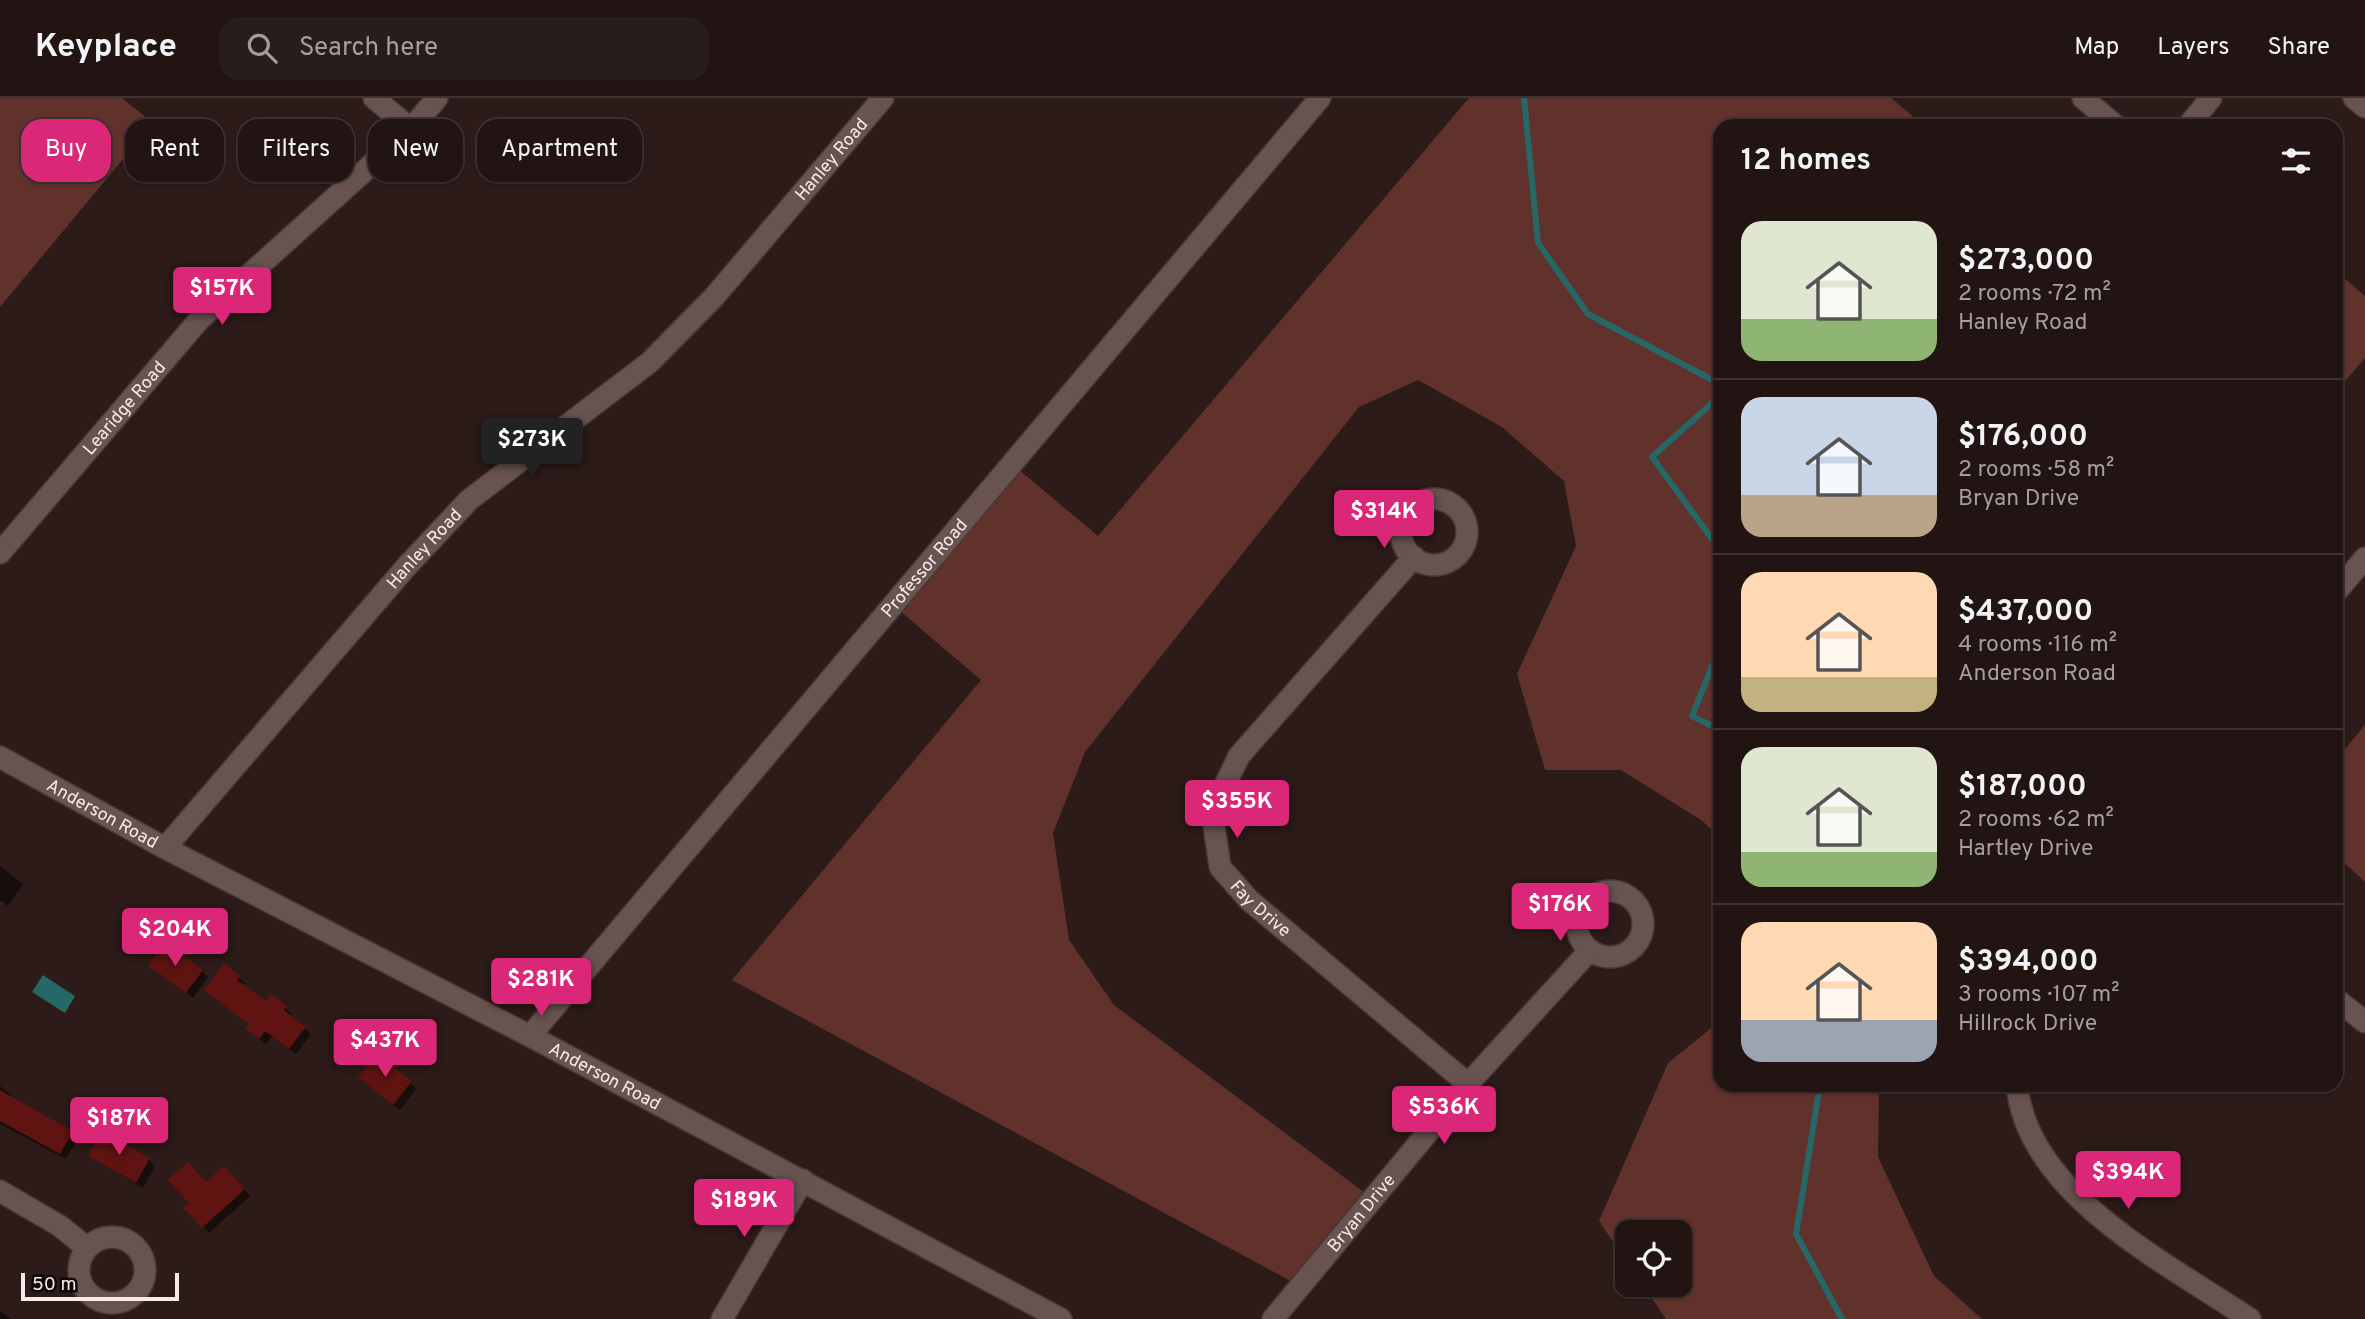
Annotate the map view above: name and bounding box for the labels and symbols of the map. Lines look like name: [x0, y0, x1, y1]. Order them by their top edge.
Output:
street label: Hanley Road: [791, 114, 874, 206]
pin: $157K: [173, 268, 271, 327]
street label: Learidge Road: [79, 357, 172, 461]
pin: $273K: [483, 418, 581, 478]
pin: $314K: [1335, 490, 1433, 550]
street label: Hanley Road: [382, 504, 468, 594]
street label: Professor Road: [877, 515, 974, 623]
street label: Anderson Road: [42, 775, 161, 855]
pin: $355K: [1188, 780, 1286, 840]
street label: Fay Drive: [1224, 876, 1295, 943]
pin: $176K: [1511, 884, 1609, 943]
pin: $204K: [126, 908, 224, 968]
pin: $281K: [492, 958, 590, 1018]
pin: $437K: [336, 1020, 434, 1079]
street label: Anderson Road: [544, 1038, 664, 1117]
pin: $536K: [1395, 1086, 1493, 1146]
pin: $187K: [70, 1098, 168, 1157]
pin: $394K: [2079, 1152, 2177, 1211]
street label: Bryan Drive: [1323, 1170, 1401, 1258]
pin: $189K: [695, 1180, 793, 1239]
scale bar: [21, 1270, 178, 1302]

